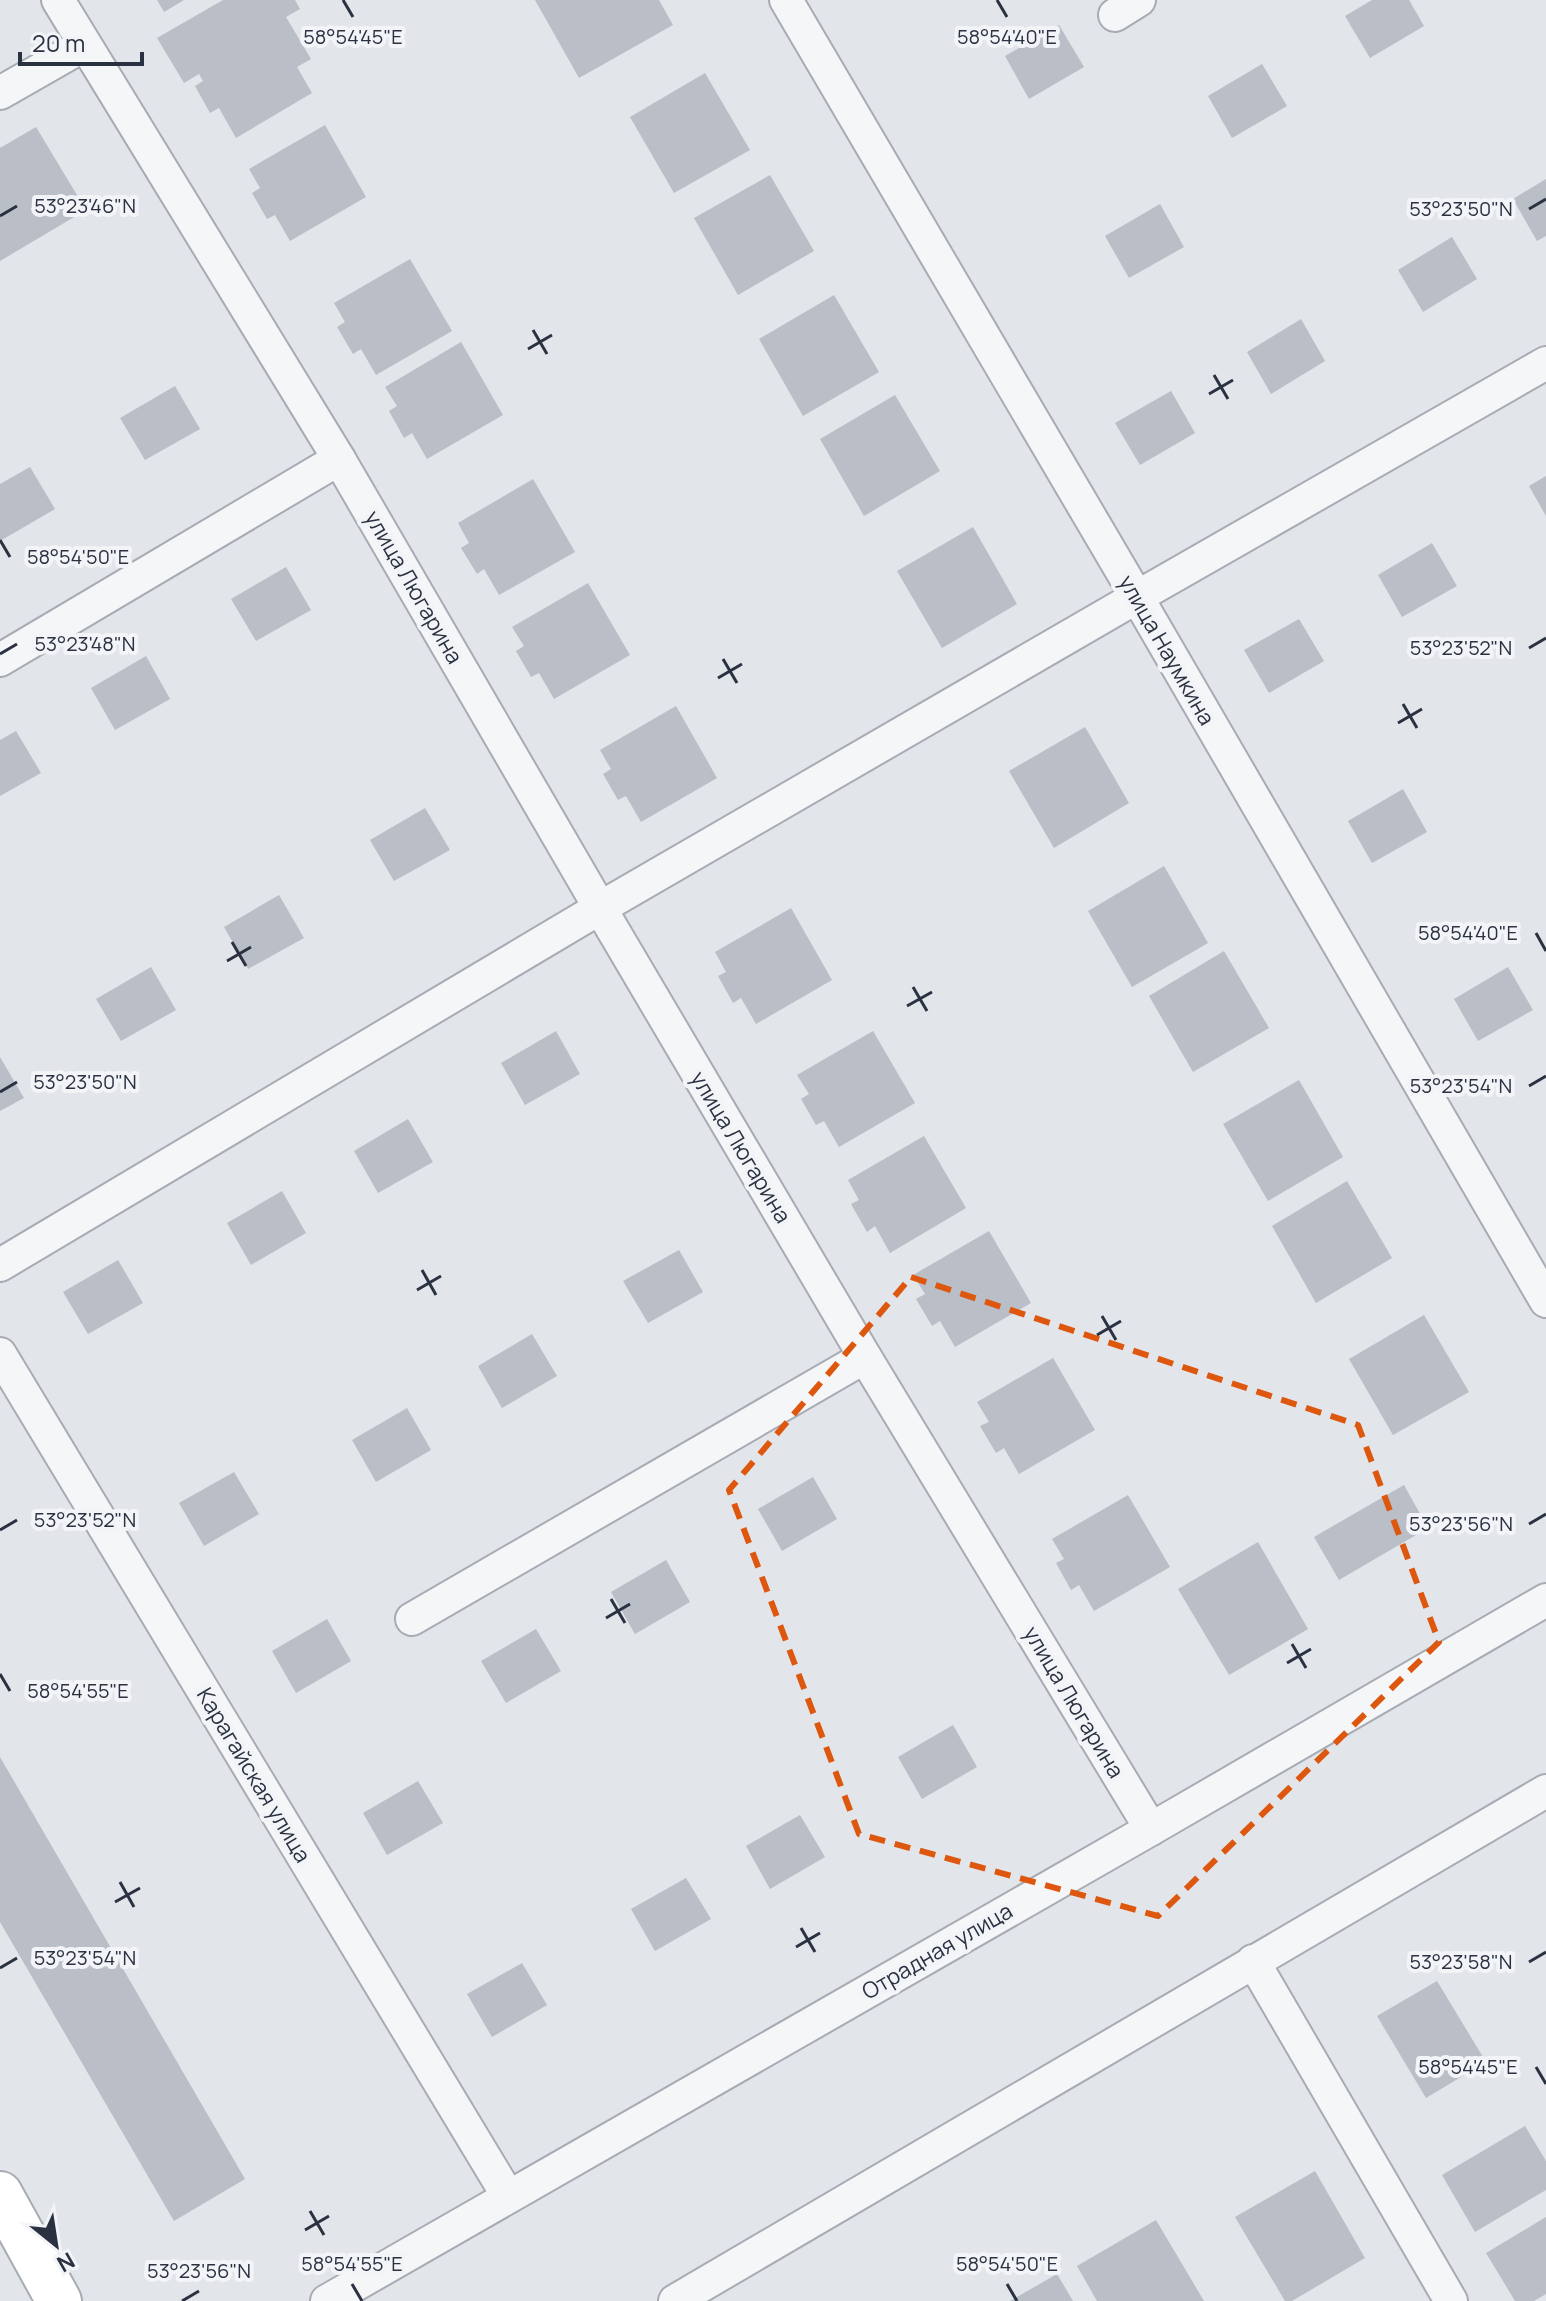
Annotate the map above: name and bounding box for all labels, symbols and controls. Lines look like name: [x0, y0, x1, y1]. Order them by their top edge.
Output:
scale bar: [20, 16, 142, 66]
text: 58°54'45"E: [303, 23, 403, 50]
text: 58°54'40"E: [957, 23, 1057, 50]
text: 20 m: [32, 26, 85, 59]
text: 53°23'46"N: [34, 192, 136, 219]
text: 53°23'50"N: [1409, 195, 1513, 222]
street label: улица Люгарина: [358, 505, 470, 669]
text: 58°54'50"E: [27, 543, 129, 570]
street label: улица Наумкина: [1112, 569, 1222, 731]
text: 53°23'48"N: [35, 630, 135, 657]
text: 53°23'52"N: [1410, 634, 1512, 661]
text: 58°54'40"E: [1418, 919, 1518, 946]
street label: улица Люгарина: [684, 1066, 798, 1228]
text: 53°23'50"N: [33, 1068, 137, 1095]
text: 53°23'54"N: [1410, 1072, 1512, 1099]
text: 53°23'52"N: [34, 1506, 136, 1533]
text: 53°23'56"N: [1409, 1510, 1513, 1537]
street label: улица Люгарина: [1017, 1621, 1131, 1783]
text: 58°54'55"E: [27, 1677, 129, 1704]
street label: Карагайская улица: [190, 1682, 318, 1868]
street label: Отрадная улица: [856, 1896, 1018, 2006]
text: 53°23'54"N: [34, 1944, 136, 1971]
text: 53°23'58"N: [1409, 1948, 1513, 1975]
text: 58°54'45"E: [1418, 2053, 1518, 2080]
north arrow: [16, 2205, 96, 2285]
text: N: [52, 2245, 80, 2279]
text: 58°54'55"E: [301, 2250, 403, 2277]
text: 58°54'50"E: [956, 2250, 1058, 2277]
text: 53°23'56"N: [147, 2257, 251, 2284]

